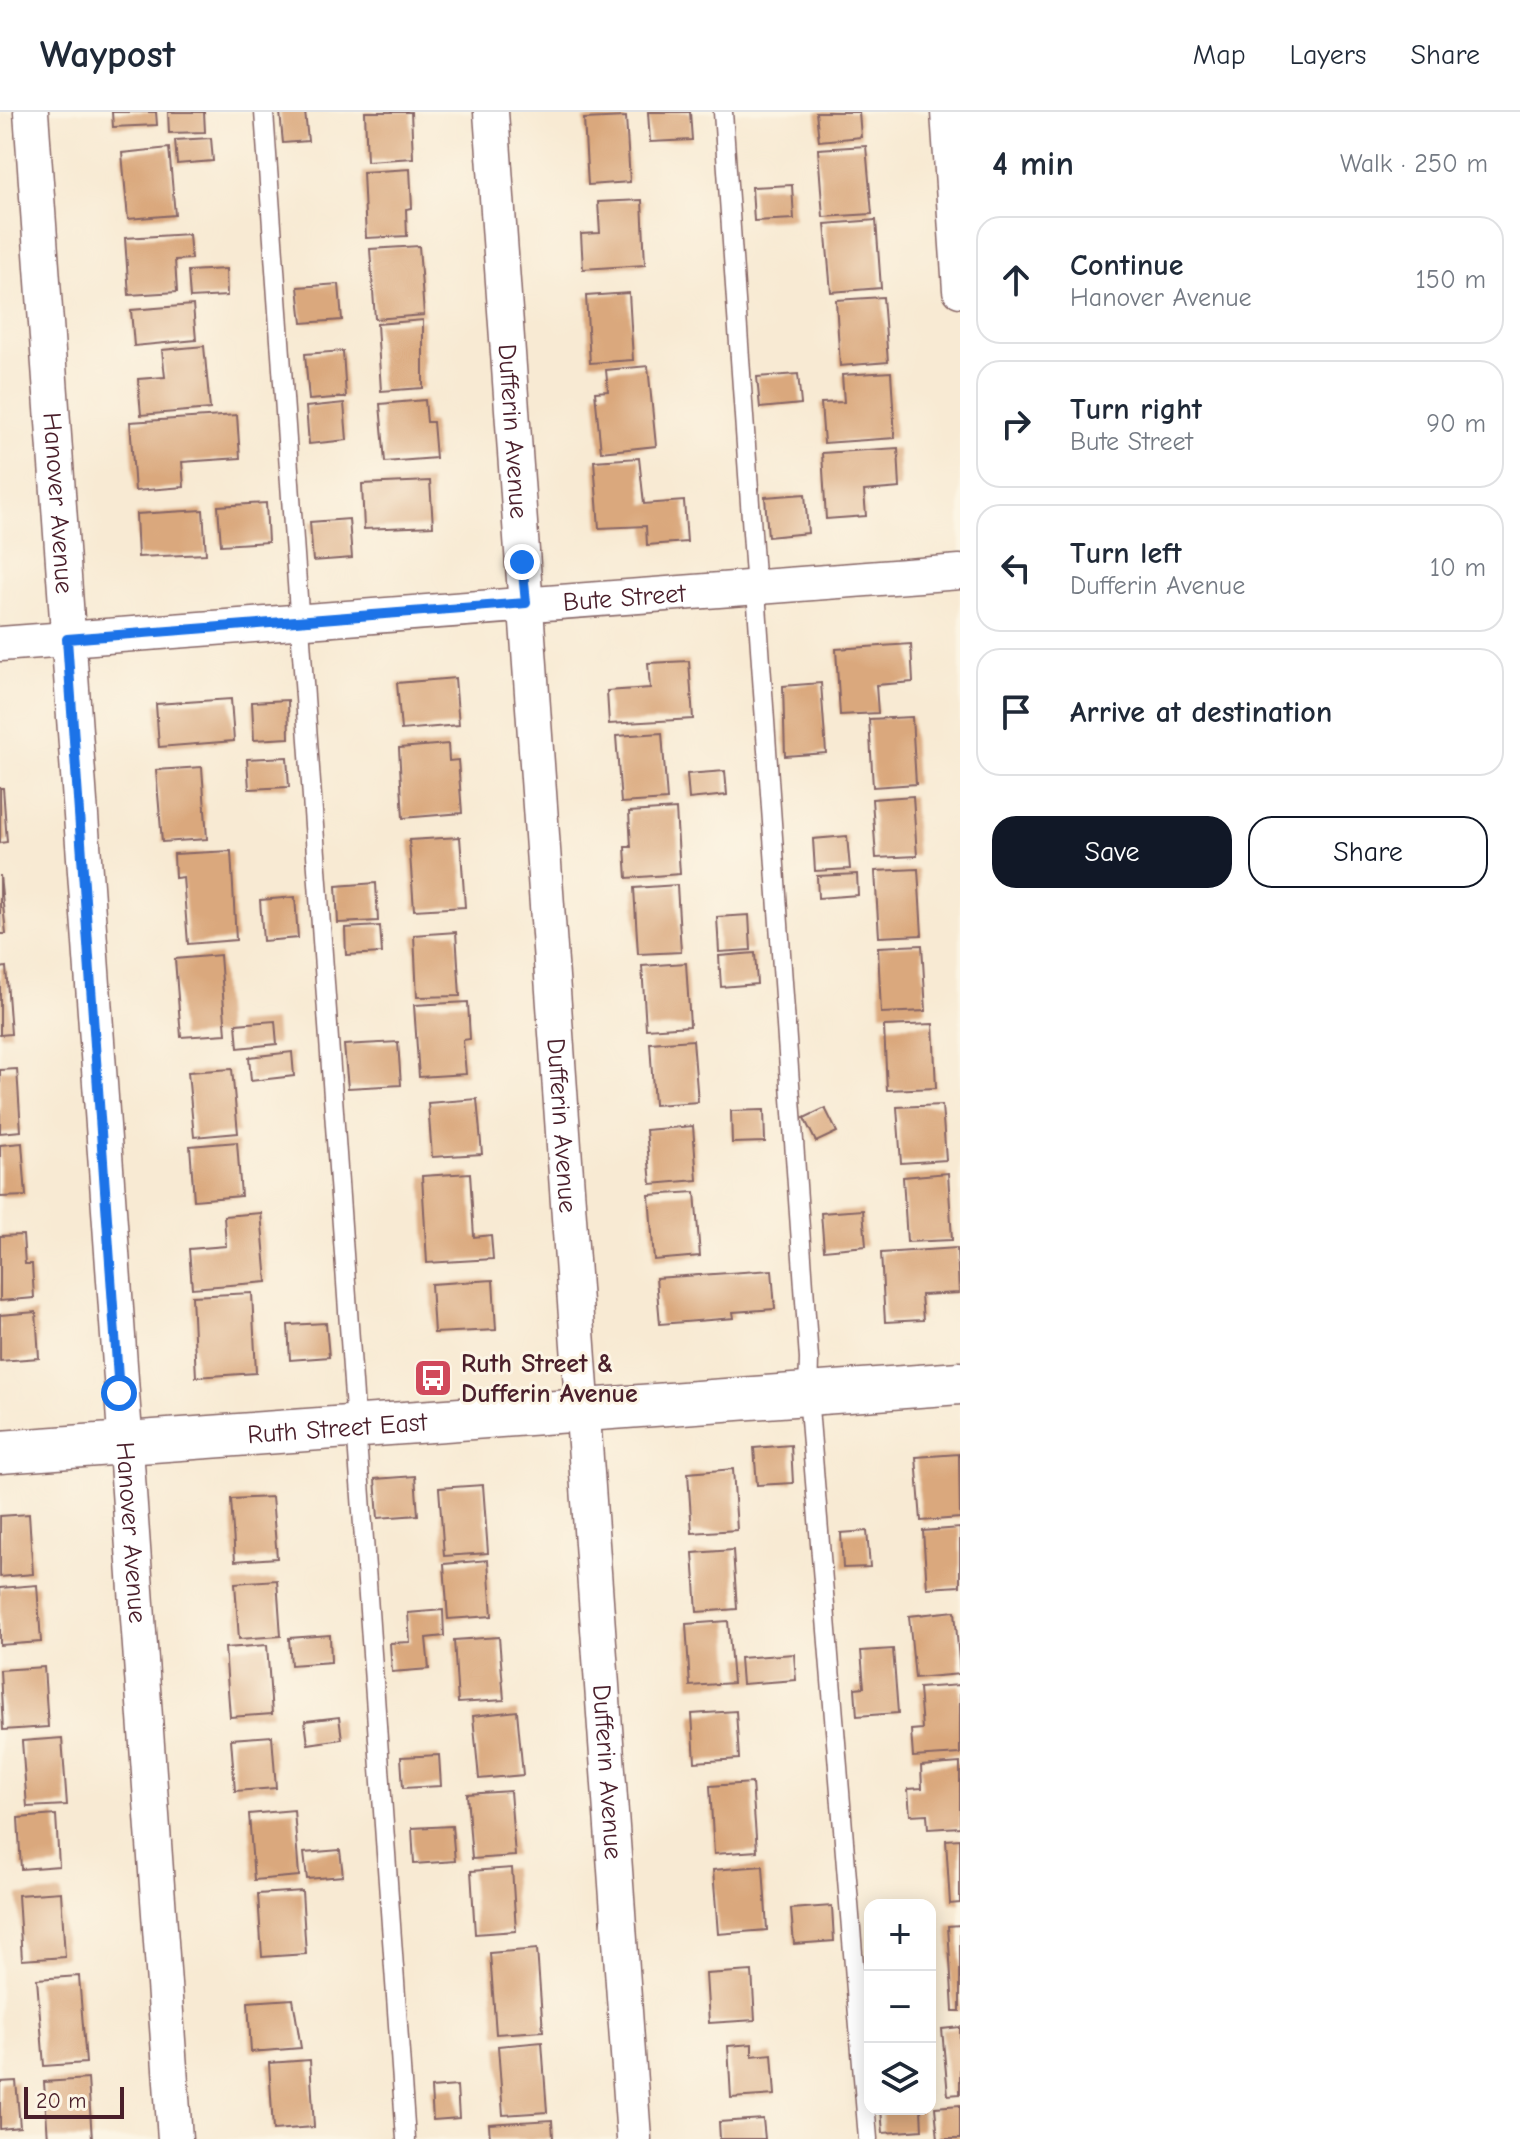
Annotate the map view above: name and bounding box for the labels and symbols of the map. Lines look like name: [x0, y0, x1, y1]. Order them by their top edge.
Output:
street label: Dufferin Avenue: [491, 343, 534, 520]
street label: Hanover Avenue: [36, 411, 79, 595]
route end: [504, 544, 540, 580]
street label: Bute Street: [562, 579, 688, 618]
street label: Dufferin Avenue: [540, 1037, 583, 1214]
place label: Ruth Street & Dufferin Avenue: [461, 1349, 638, 1409]
bus stop icon: Ruth Street & Dufferin Avenue: [412, 1357, 454, 1399]
route start: [101, 1375, 137, 1411]
street label: Ruth Street East: [246, 1407, 430, 1450]
street label: Hanover Avenue: [110, 1441, 152, 1624]
street label: Dufferin Avenue: [586, 1683, 628, 1860]
scale bar: [24, 2083, 124, 2119]

